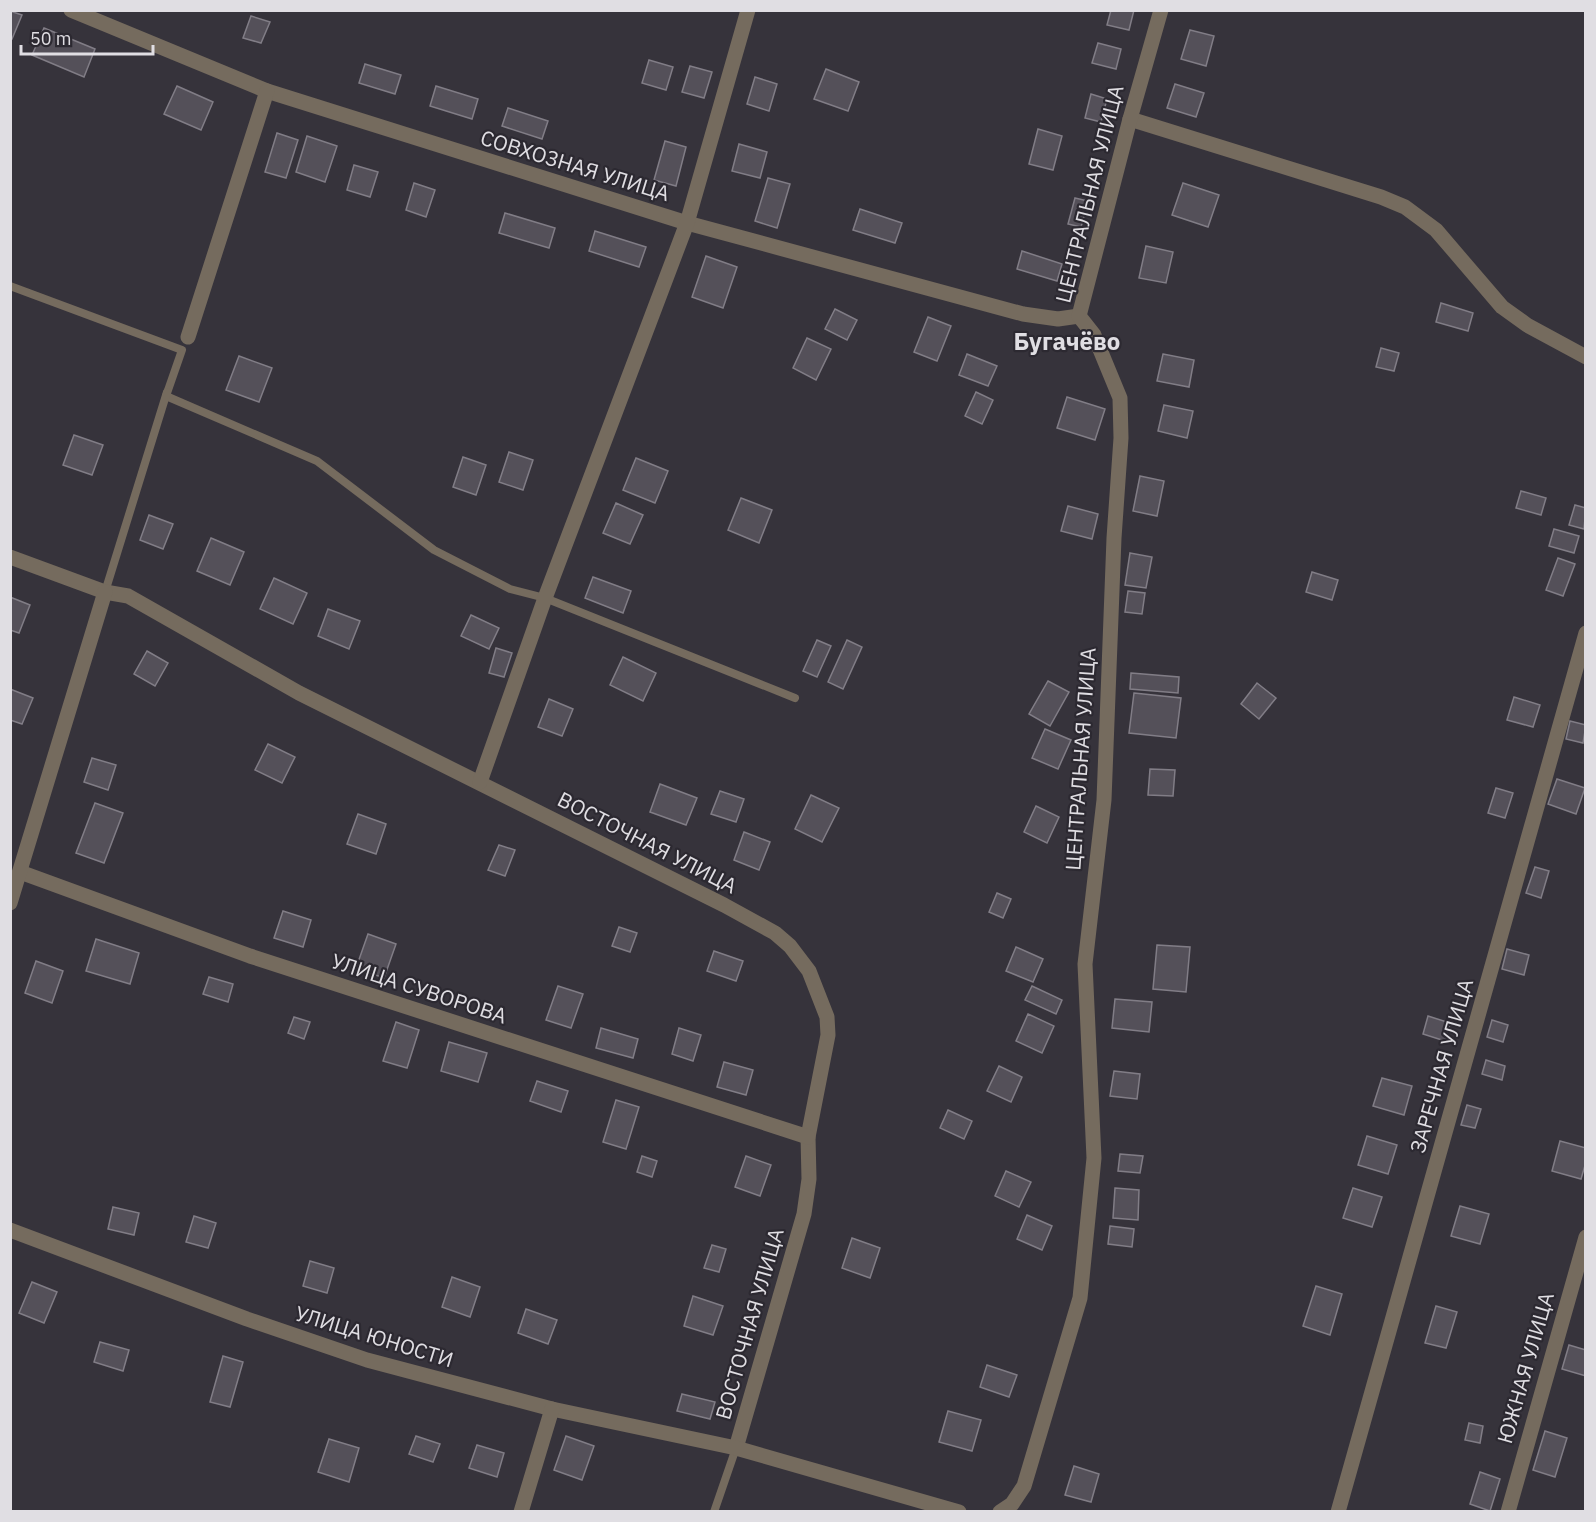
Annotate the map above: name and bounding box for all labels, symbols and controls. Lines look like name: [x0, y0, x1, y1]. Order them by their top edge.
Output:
scale bar: [21, 18, 153, 56]
text: 50 m: [30, 27, 72, 50]
street label: ЦЕНТРАЛЬНАЯ УЛИЦА: [1048, 82, 1130, 306]
street label: СОВХОЗНАЯ УЛИЦА: [477, 123, 673, 207]
district label: Бугачёво: [1014, 325, 1120, 357]
street label: ЦЕНТРАЛЬНАЯ УЛИЦА: [1058, 646, 1102, 871]
street label: ВОСТОЧНАЯ УЛИЦА: [553, 785, 742, 899]
street label: УЛИЦА СУВОРОВА: [328, 946, 511, 1030]
street label: ЗАРЕЧНАЯ УЛИЦА: [1403, 975, 1479, 1156]
street label: ВОСТОЧНАЯ УЛИЦА: [708, 1225, 790, 1423]
street label: ЮЖНАЯ УЛИЦА: [1490, 1289, 1560, 1447]
street label: УЛИЦА ЮНОСТИ: [292, 1299, 457, 1373]

